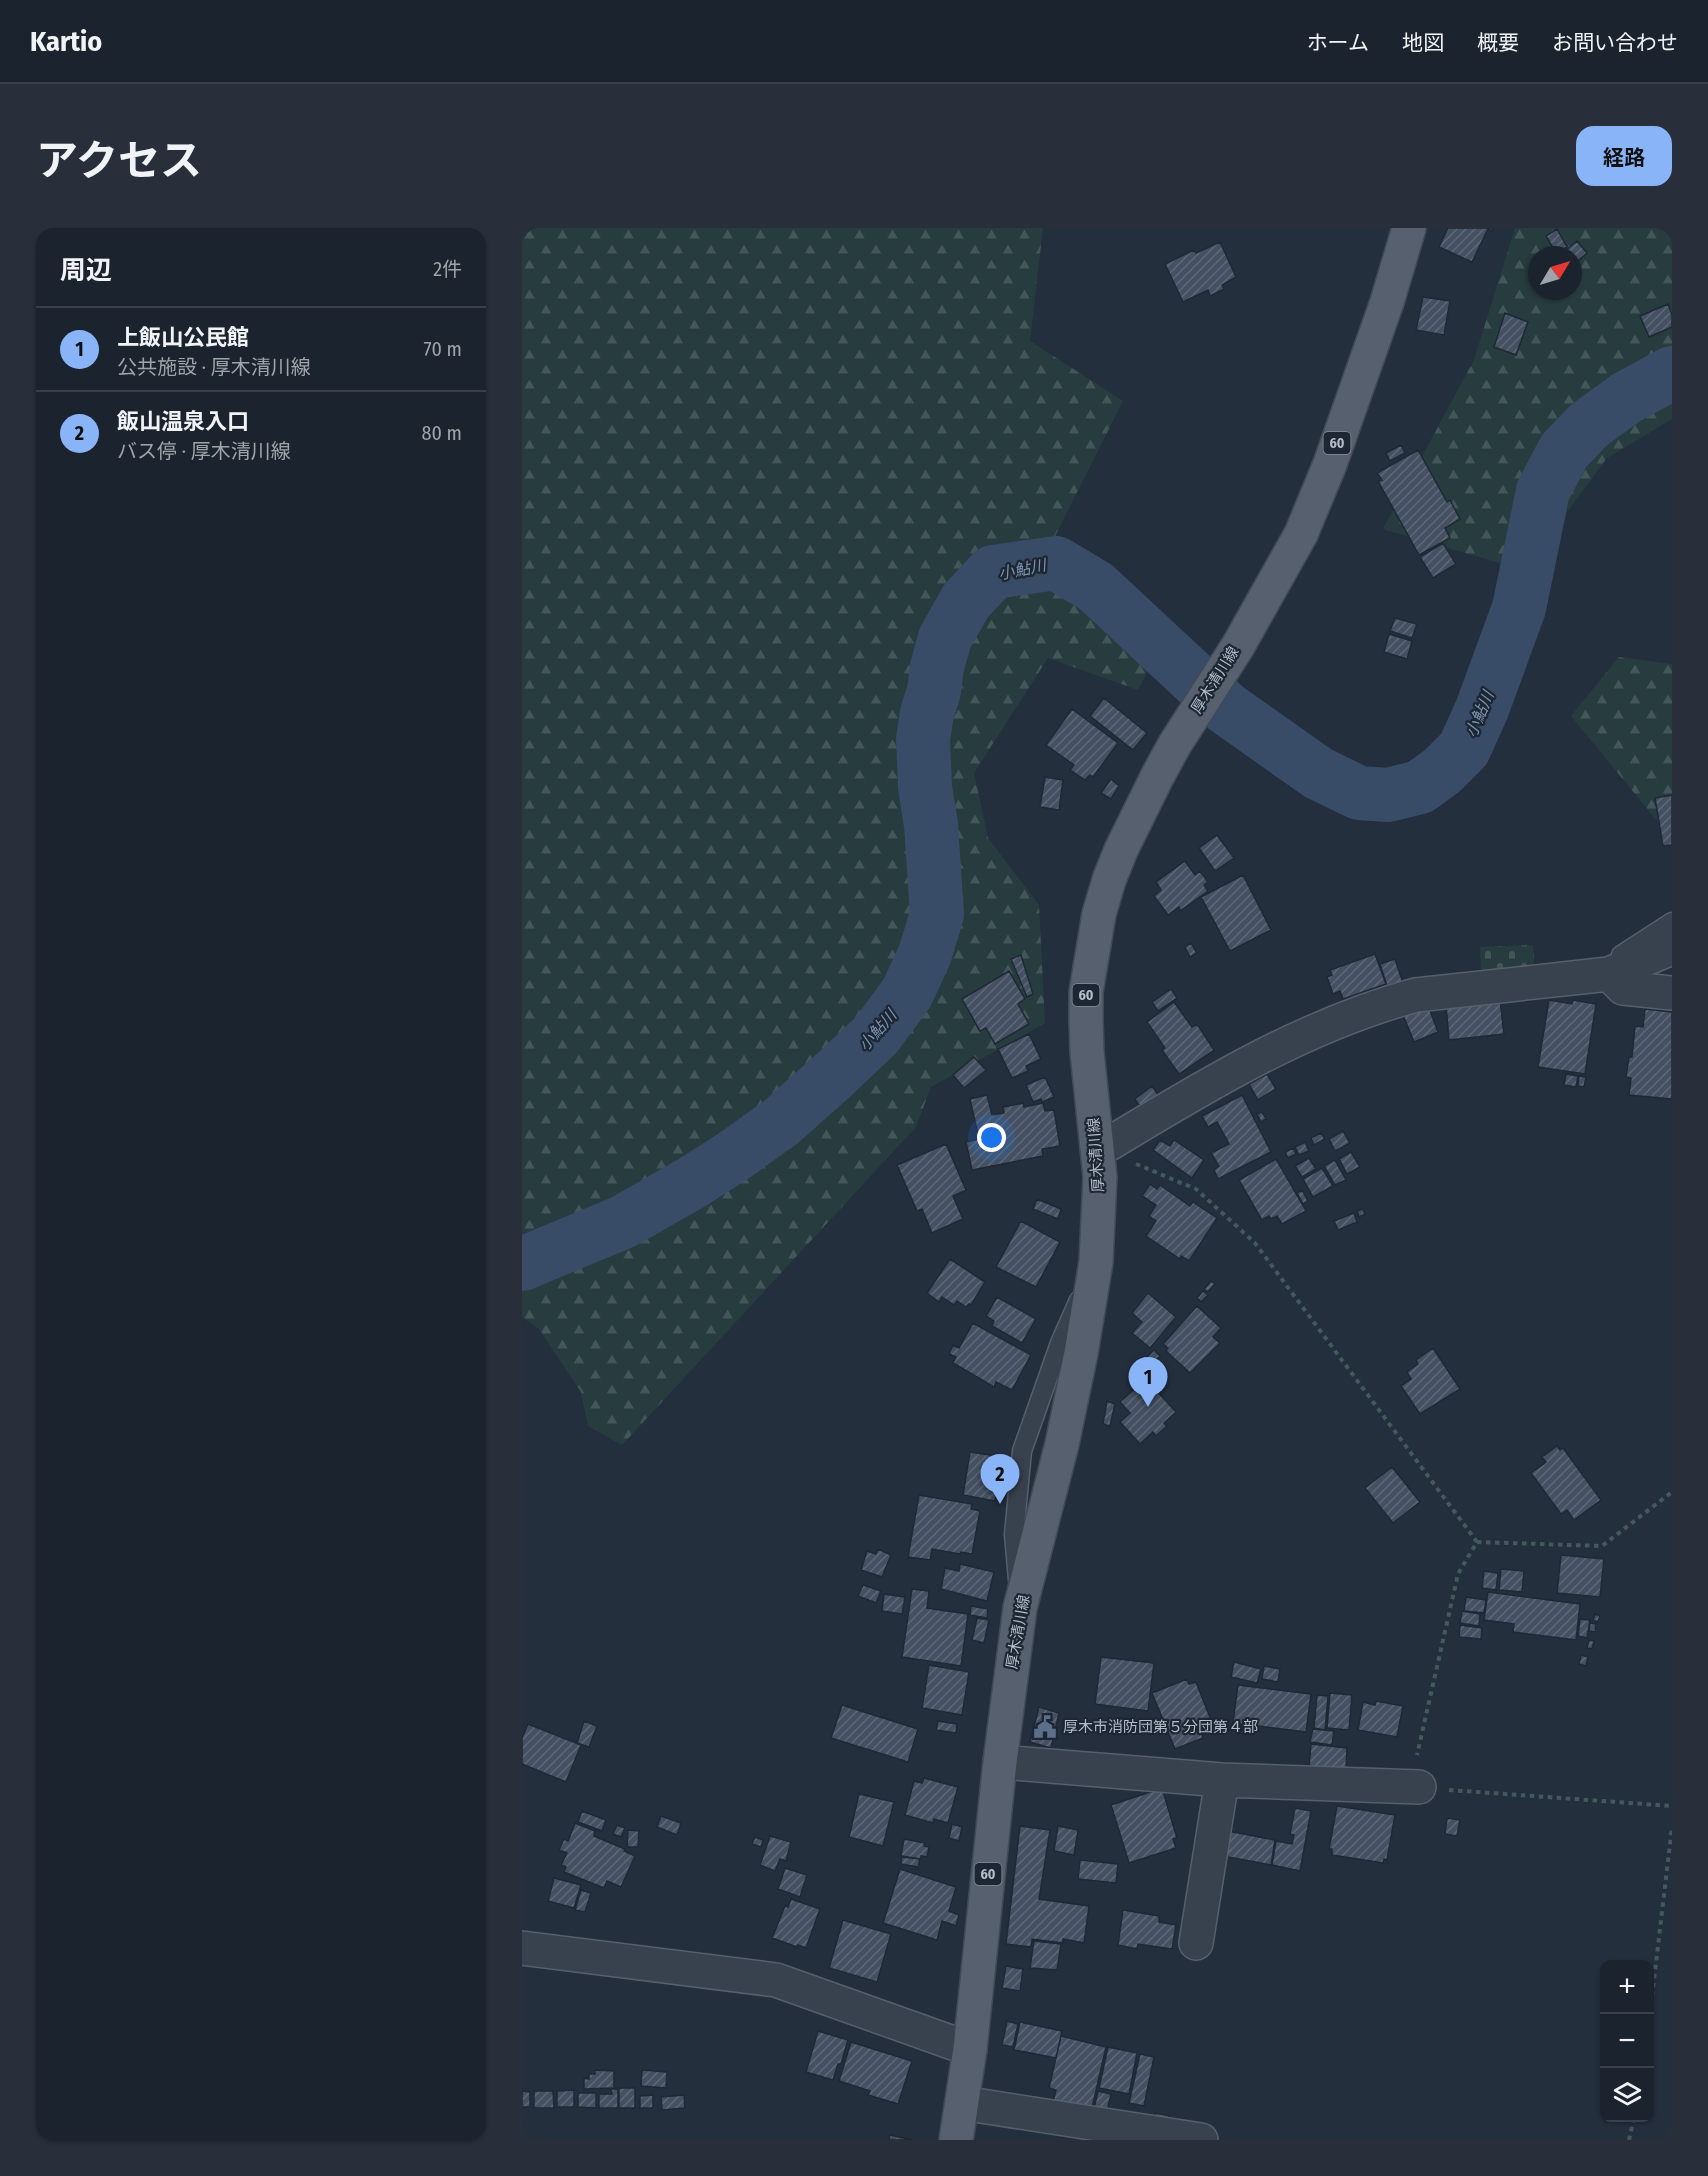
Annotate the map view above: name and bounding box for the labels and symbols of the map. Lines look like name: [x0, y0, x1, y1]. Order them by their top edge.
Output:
north arrow: [1528, 246, 1582, 300]
road number: 60: [1324, 432, 1350, 454]
water label: 小鮎川: [997, 555, 1049, 583]
street label: 厚木清川線: [1187, 643, 1243, 717]
water label: 小鮎川: [1461, 687, 1498, 740]
road number: 60: [1072, 984, 1100, 1006]
water label: 小鮎川: [854, 1004, 902, 1055]
street label: 厚木清川線: [1084, 1117, 1108, 1193]
your location: [977, 1123, 1006, 1152]
pin: 1: [1128, 1358, 1168, 1407]
pin: 2: [980, 1454, 1020, 1504]
street label: 厚木清川線: [1003, 1593, 1033, 1671]
public building icon: 厚木市消防団第５分団第４部: [1032, 1714, 1058, 1740]
place label: 厚木市消防団第５分団第４部: [1063, 1718, 1258, 1736]
road number: 60: [974, 1863, 1002, 1885]

